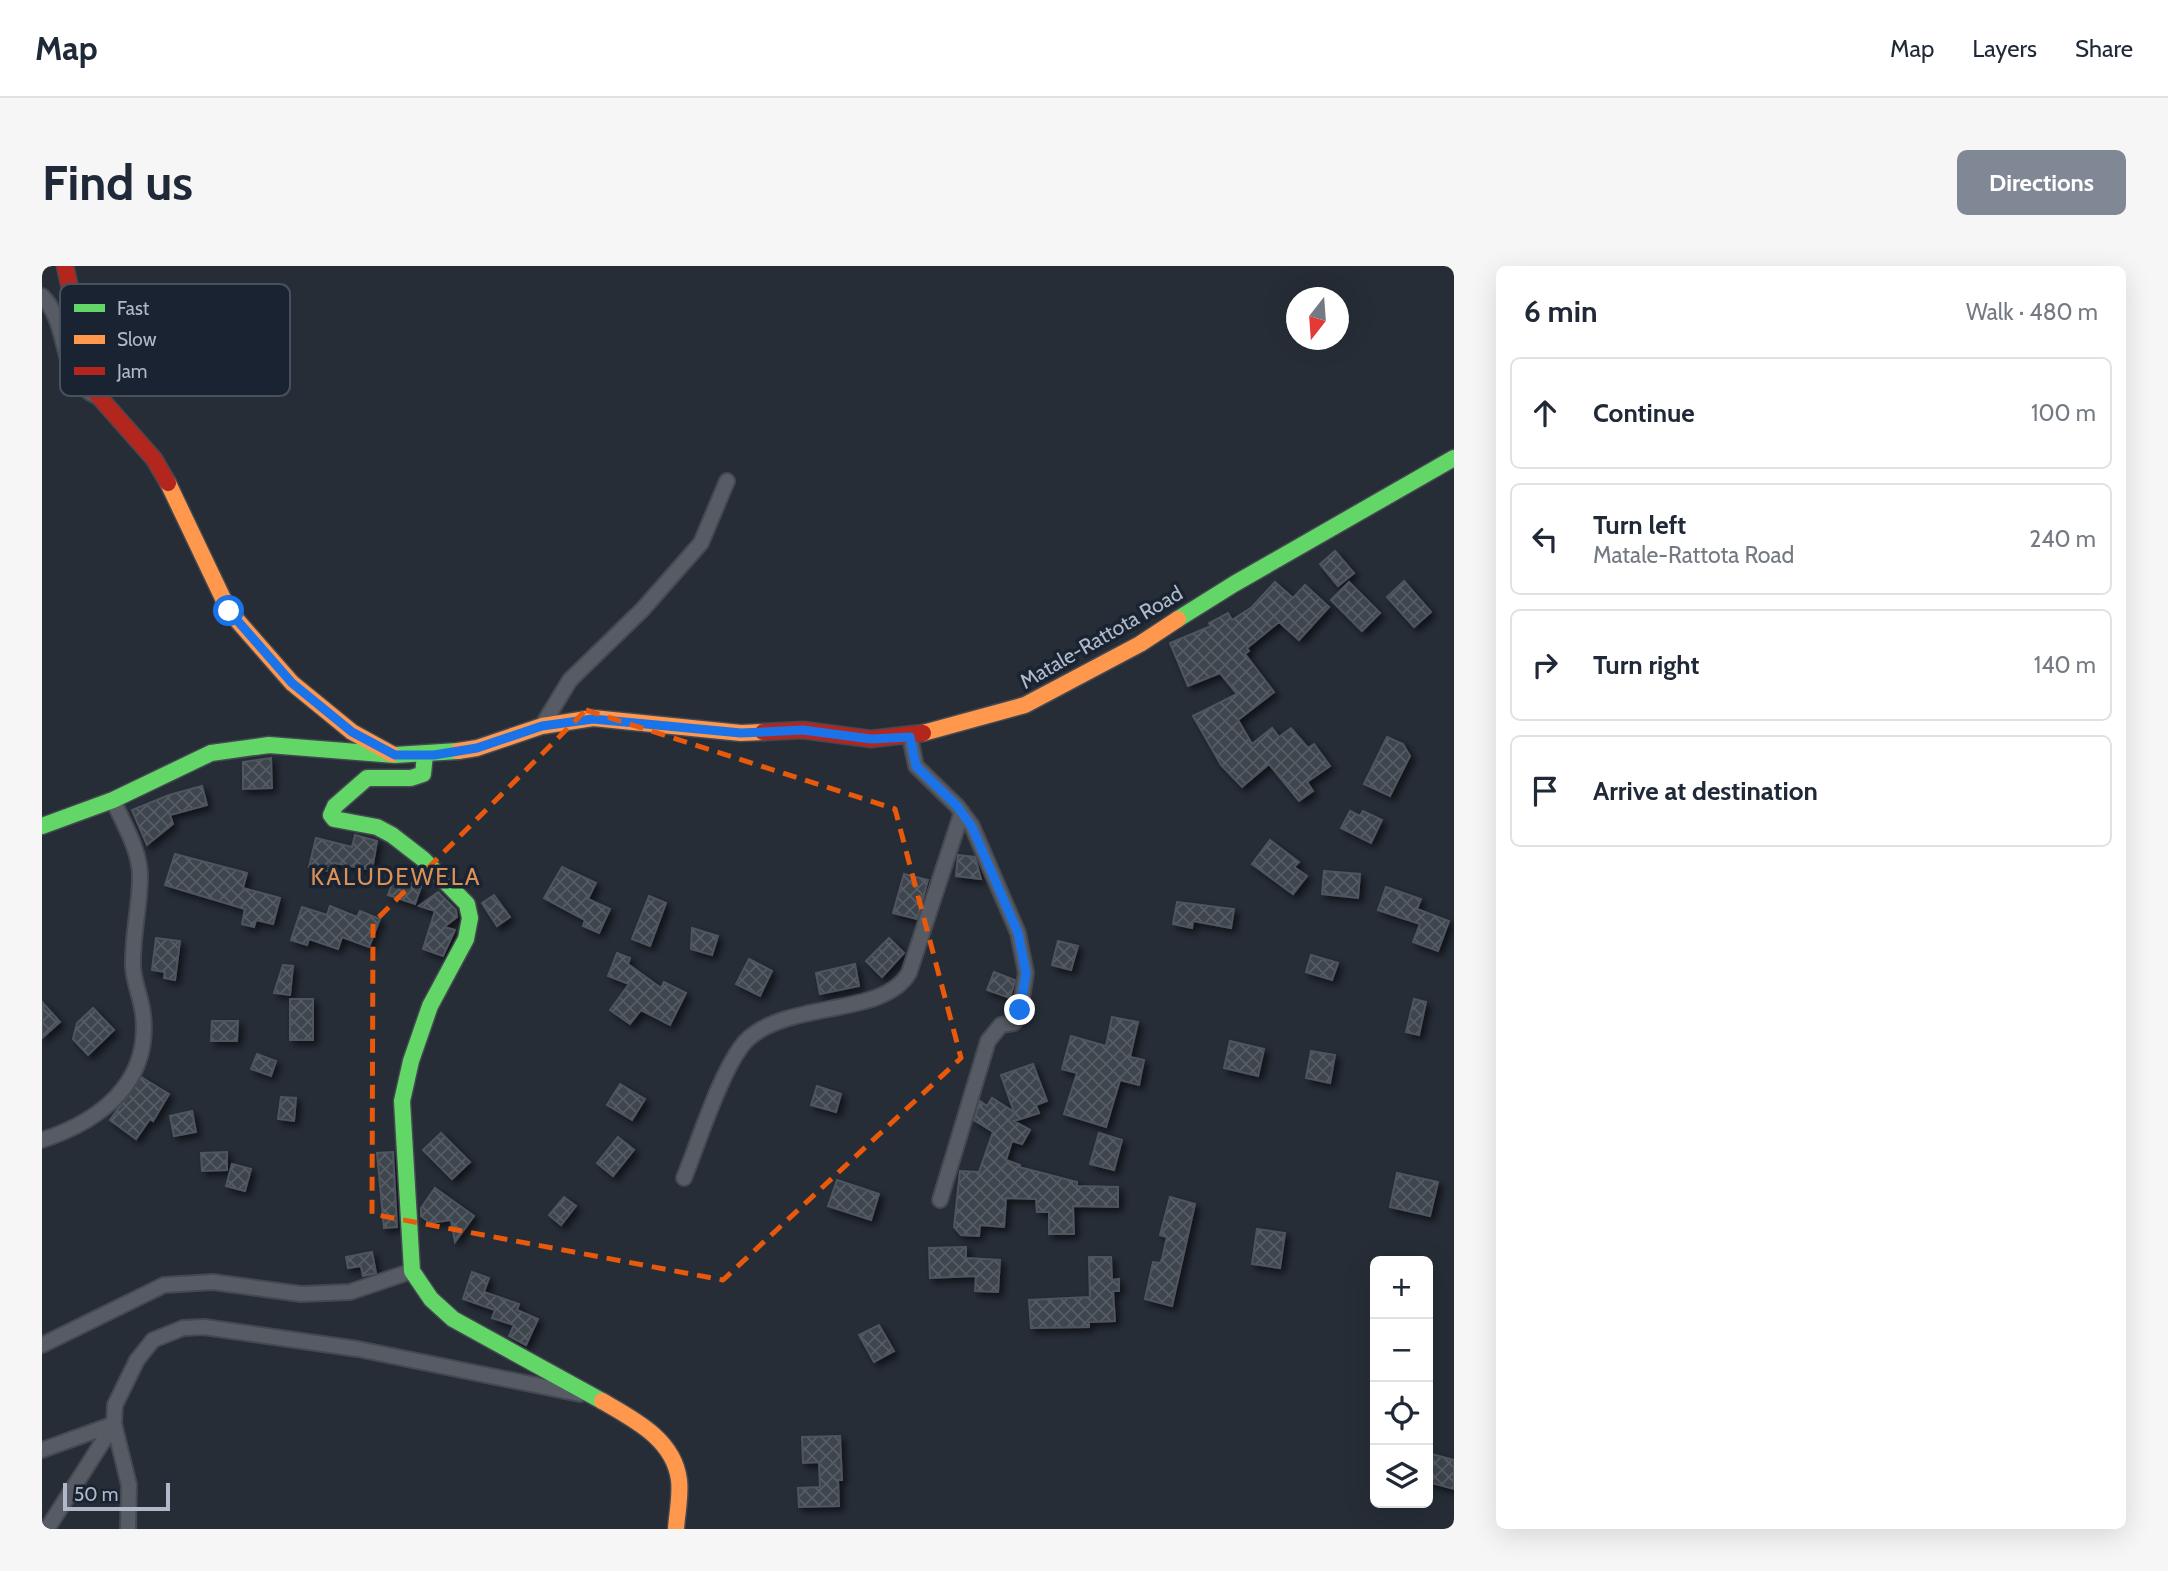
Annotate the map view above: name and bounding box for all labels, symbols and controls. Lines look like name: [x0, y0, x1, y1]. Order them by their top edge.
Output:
text: Map: [35, 28, 98, 68]
text: Map: [1890, 34, 1934, 63]
text: Layers: [1972, 34, 2037, 63]
text: Share: [2075, 34, 2133, 63]
button: Directions: [1957, 150, 2126, 215]
text: Find us: [42, 153, 193, 212]
legend: [60, 284, 290, 396]
north arrow: [1286, 287, 1349, 350]
text: 6 min: [1524, 293, 1597, 330]
text: Fast: [117, 297, 150, 320]
text: Walk · 480 m: [1966, 298, 2098, 326]
text: Slow: [117, 328, 157, 351]
text: Jam: [116, 360, 147, 383]
icon: ahead: [1526, 394, 1564, 432]
text: Continue: [1593, 397, 1695, 429]
text: 100 m: [2031, 399, 2096, 427]
text: Turn left: [1593, 509, 1686, 541]
icon: left: [1526, 520, 1564, 558]
text: 240 m: [2029, 525, 2096, 553]
text: Matale-Rattota Road: [1593, 541, 1794, 569]
street label: Matale-Rattota Road: [1015, 580, 1187, 694]
route start: [213, 595, 244, 626]
icon: right: [1526, 646, 1564, 684]
text: Turn right: [1593, 649, 1699, 681]
text: 140 m: [2034, 651, 2096, 679]
icon: arrive: [1526, 772, 1564, 810]
text: Arrive at destination: [1593, 775, 1818, 807]
district label: KALUDEWELA: [311, 862, 481, 891]
route end: [1004, 994, 1035, 1025]
map controls: [1370, 1256, 1433, 1508]
button: +: [1370, 1256, 1433, 1319]
button: −: [1370, 1319, 1433, 1382]
button: locate: [1370, 1382, 1433, 1445]
button: layers: [1370, 1445, 1433, 1508]
scale bar: [63, 1480, 170, 1512]
text: 50 m: [74, 1483, 118, 1506]

